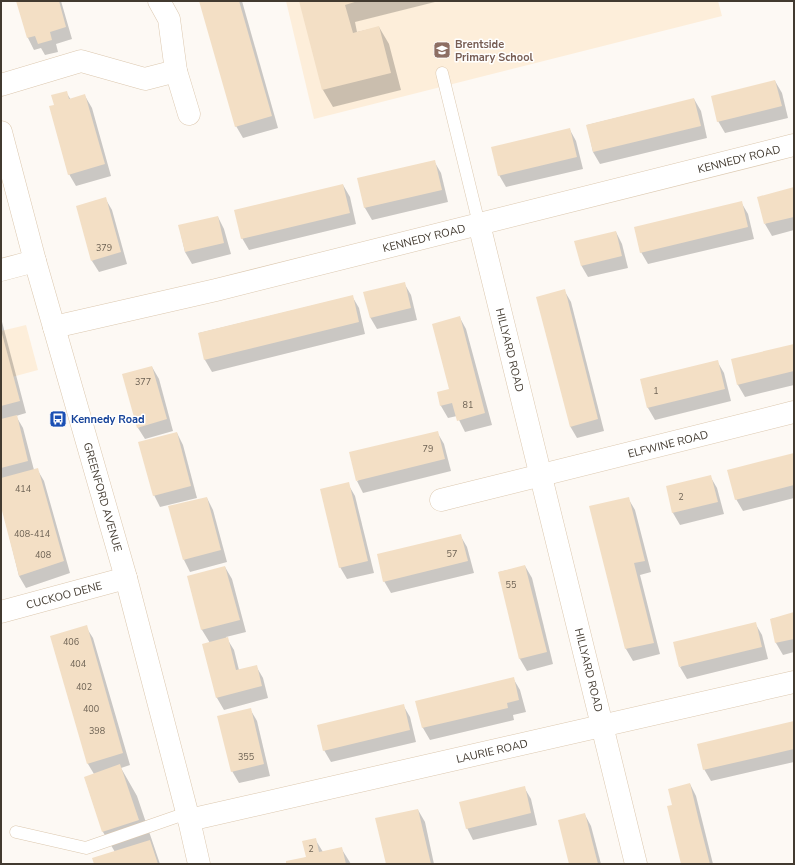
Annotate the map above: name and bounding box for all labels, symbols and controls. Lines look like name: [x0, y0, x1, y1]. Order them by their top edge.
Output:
place label: Brentside Primary School: [455, 37, 533, 65]
school or university icon: Brentside Primary School: [432, 40, 452, 60]
street label: KENNEDY ROAD: [696, 142, 782, 177]
street label: KENNEDY ROAD: [381, 221, 467, 256]
house number: 379: [96, 242, 112, 254]
street label: HILLYARD ROAD: [492, 307, 527, 394]
house number: 377: [135, 376, 151, 388]
house number: 1: [653, 385, 659, 397]
house number: 81: [463, 399, 473, 411]
bus stop icon: Kennedy Road: [48, 409, 68, 429]
place label: Kennedy Road: [71, 412, 145, 427]
street label: ELFWINE ROAD: [626, 427, 710, 462]
street label: GREENFORD AVENUE: [80, 441, 125, 553]
house number: 79: [423, 443, 433, 455]
house number: 414: [15, 483, 32, 495]
house number: 2: [678, 491, 684, 503]
house number: 408-414: [14, 528, 51, 540]
house number: 57: [447, 548, 457, 560]
house number: 408: [35, 549, 51, 561]
street label: CUCKOO DENE: [24, 578, 104, 613]
house number: 55: [506, 579, 516, 591]
street label: HILLYARD ROAD: [571, 627, 606, 714]
house number: 406: [63, 636, 79, 648]
house number: 404: [70, 658, 87, 670]
house number: 402: [76, 681, 92, 693]
house number: 400: [83, 703, 99, 715]
house number: 398: [89, 725, 105, 737]
street label: LAURIE ROAD: [455, 736, 529, 767]
house number: 355: [238, 751, 254, 763]
house number: 2: [308, 843, 314, 855]

